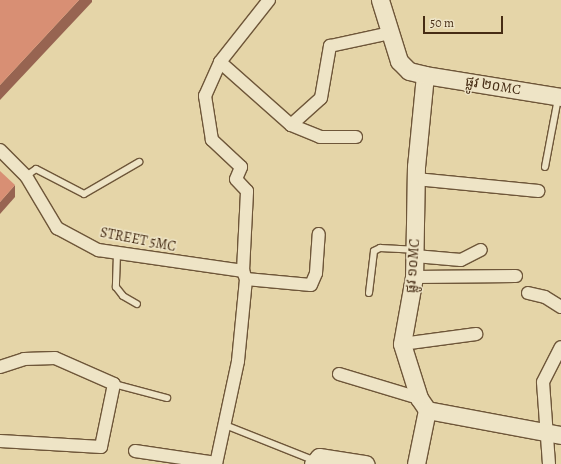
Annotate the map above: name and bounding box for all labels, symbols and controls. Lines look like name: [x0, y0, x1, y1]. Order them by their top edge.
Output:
scale bar: [425, 8, 505, 34]
text: 50 m: [430, 15, 454, 31]
street label: ផ្លូវ ២០MC: [464, 73, 522, 99]
street label: STREET 5MC: [99, 224, 177, 256]
street label: ផ្លូវ ១០MC: [402, 238, 424, 294]

